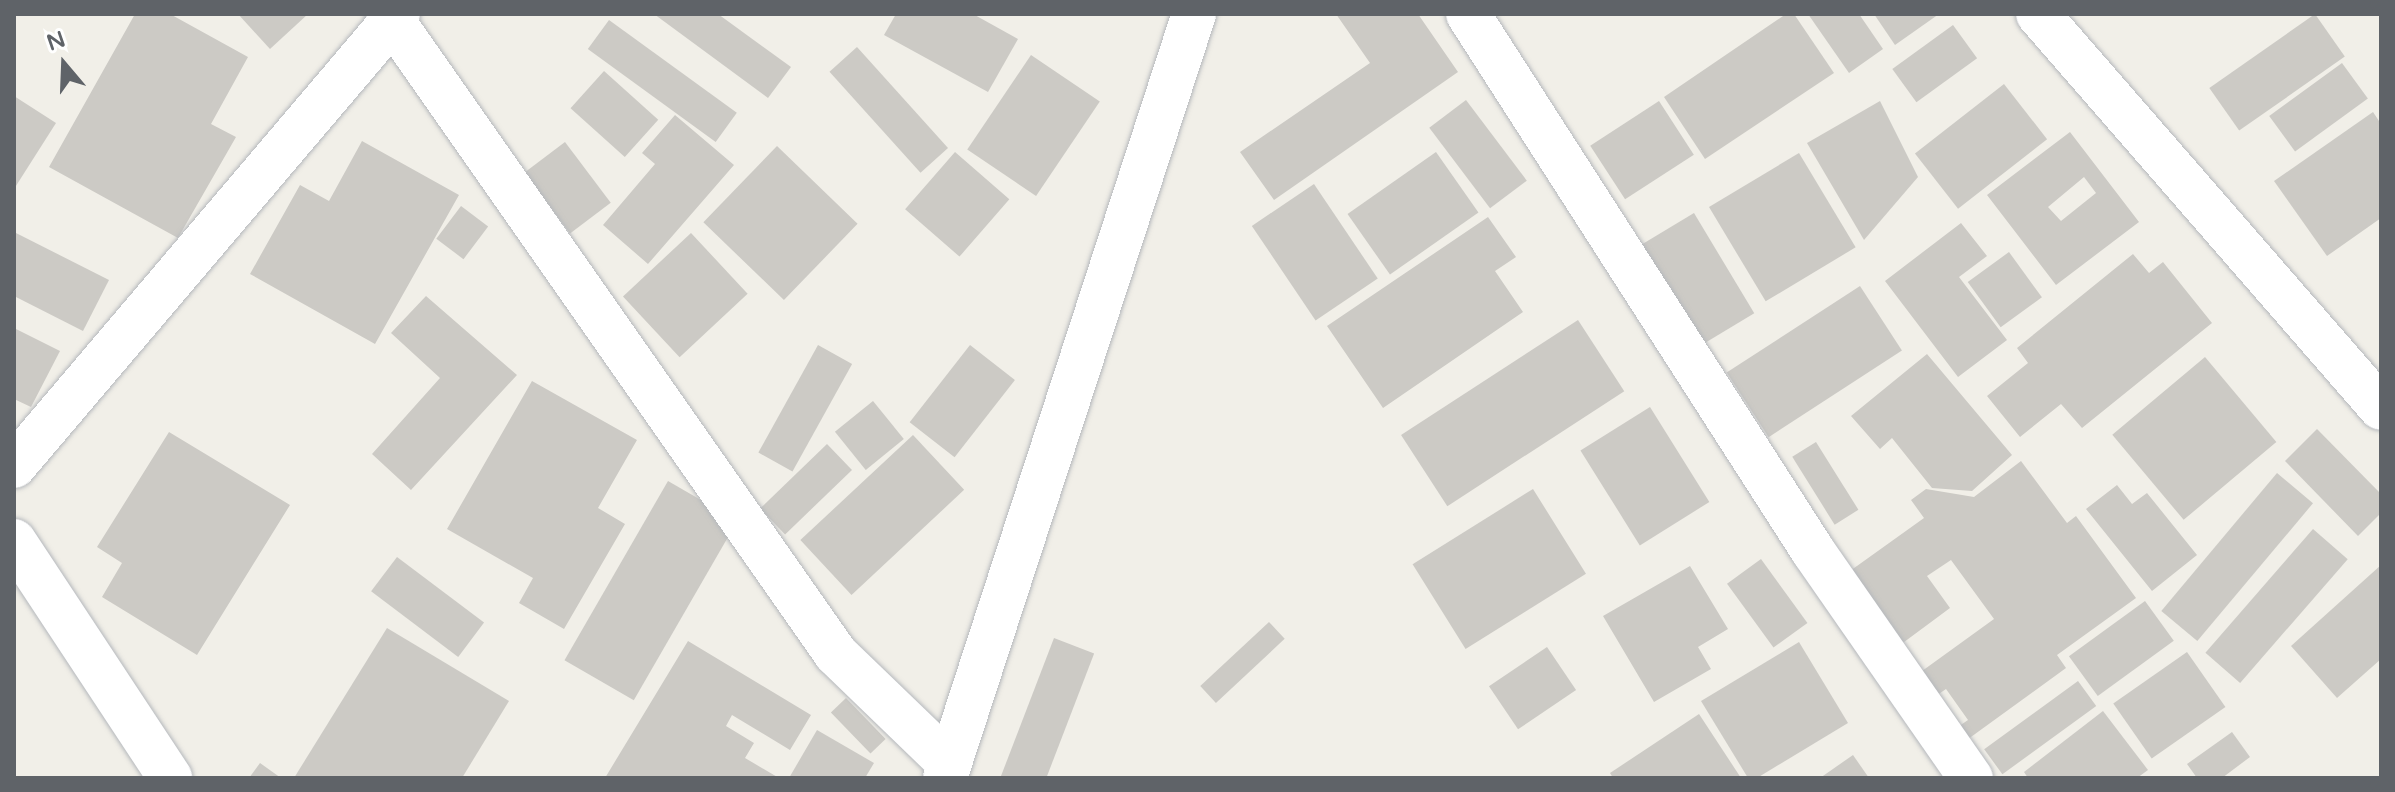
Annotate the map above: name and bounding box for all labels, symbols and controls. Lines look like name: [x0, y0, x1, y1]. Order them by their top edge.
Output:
north arrow: [24, 24, 104, 104]
text: N: [44, 26, 69, 56]

